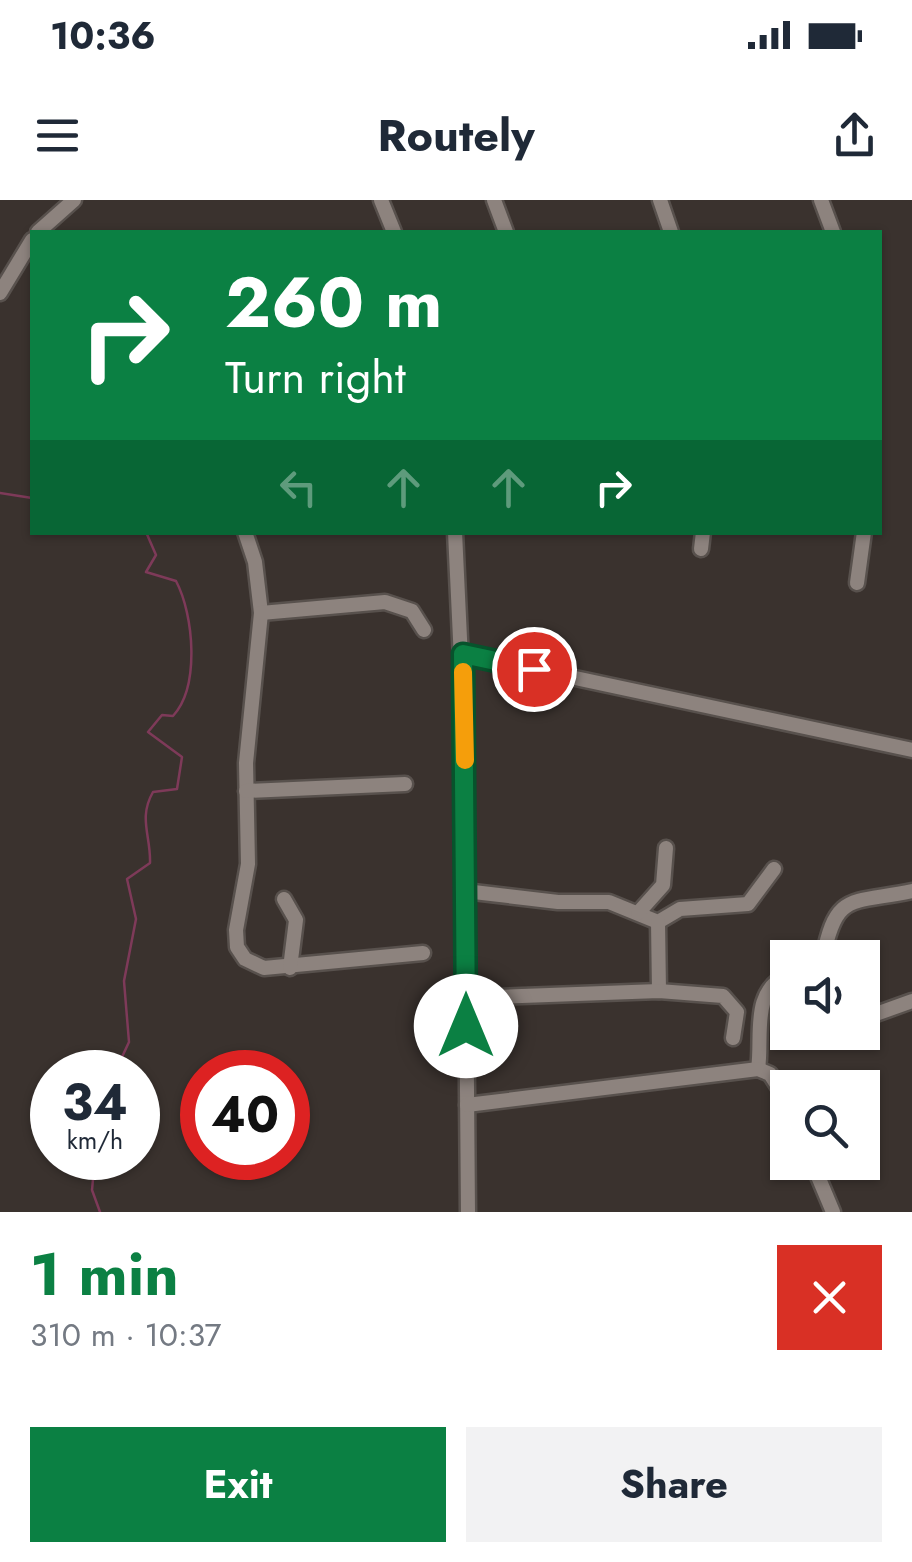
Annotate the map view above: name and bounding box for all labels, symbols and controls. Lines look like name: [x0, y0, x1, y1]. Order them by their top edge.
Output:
text: 10:36: [50, 8, 156, 63]
text: Routely: [377, 103, 535, 168]
icon: menu: [30, 108, 85, 163]
icon: share: [827, 108, 882, 163]
text: 260 m: [225, 252, 443, 353]
icon: right: [60, 270, 190, 400]
text: Turn right: [225, 345, 406, 410]
icon: left: [271, 460, 326, 515]
icon: ahead: [376, 460, 431, 515]
icon: ahead: [481, 460, 536, 515]
icon: right: [586, 460, 641, 515]
pin: [492, 627, 577, 712]
icon: arrive: [507, 642, 562, 697]
map controls: [770, 940, 880, 1180]
button: sound: [770, 940, 880, 1050]
position arrow: [414, 974, 518, 1078]
speed limit sign: 40: [180, 1050, 310, 1180]
text: 34: [62, 1066, 128, 1139]
button: search: [770, 1070, 880, 1180]
text: km/h: [67, 1122, 123, 1158]
text: 1 min: [30, 1231, 179, 1318]
button: close: [777, 1245, 882, 1350]
text: 310 m · 10:37: [30, 1312, 221, 1358]
button: Exit: [30, 1427, 446, 1542]
button: Share: [466, 1427, 882, 1542]

